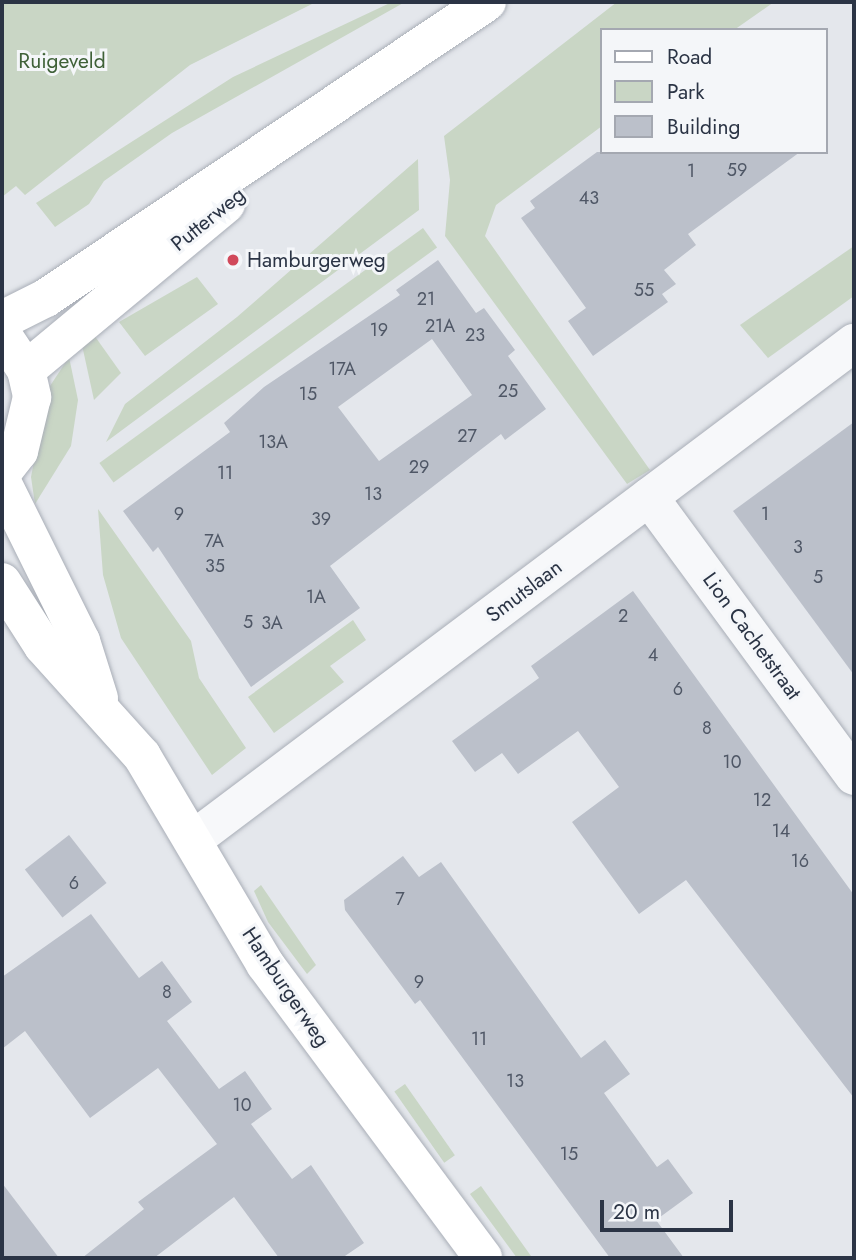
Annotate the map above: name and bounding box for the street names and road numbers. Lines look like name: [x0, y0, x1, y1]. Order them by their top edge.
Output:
street label: Putterweg: [166, 182, 250, 256]
street label: Smutslaan: [481, 554, 567, 628]
street label: Lion Cachetstraat: [697, 567, 807, 705]
street label: Hamburgerweg: [237, 922, 335, 1052]

